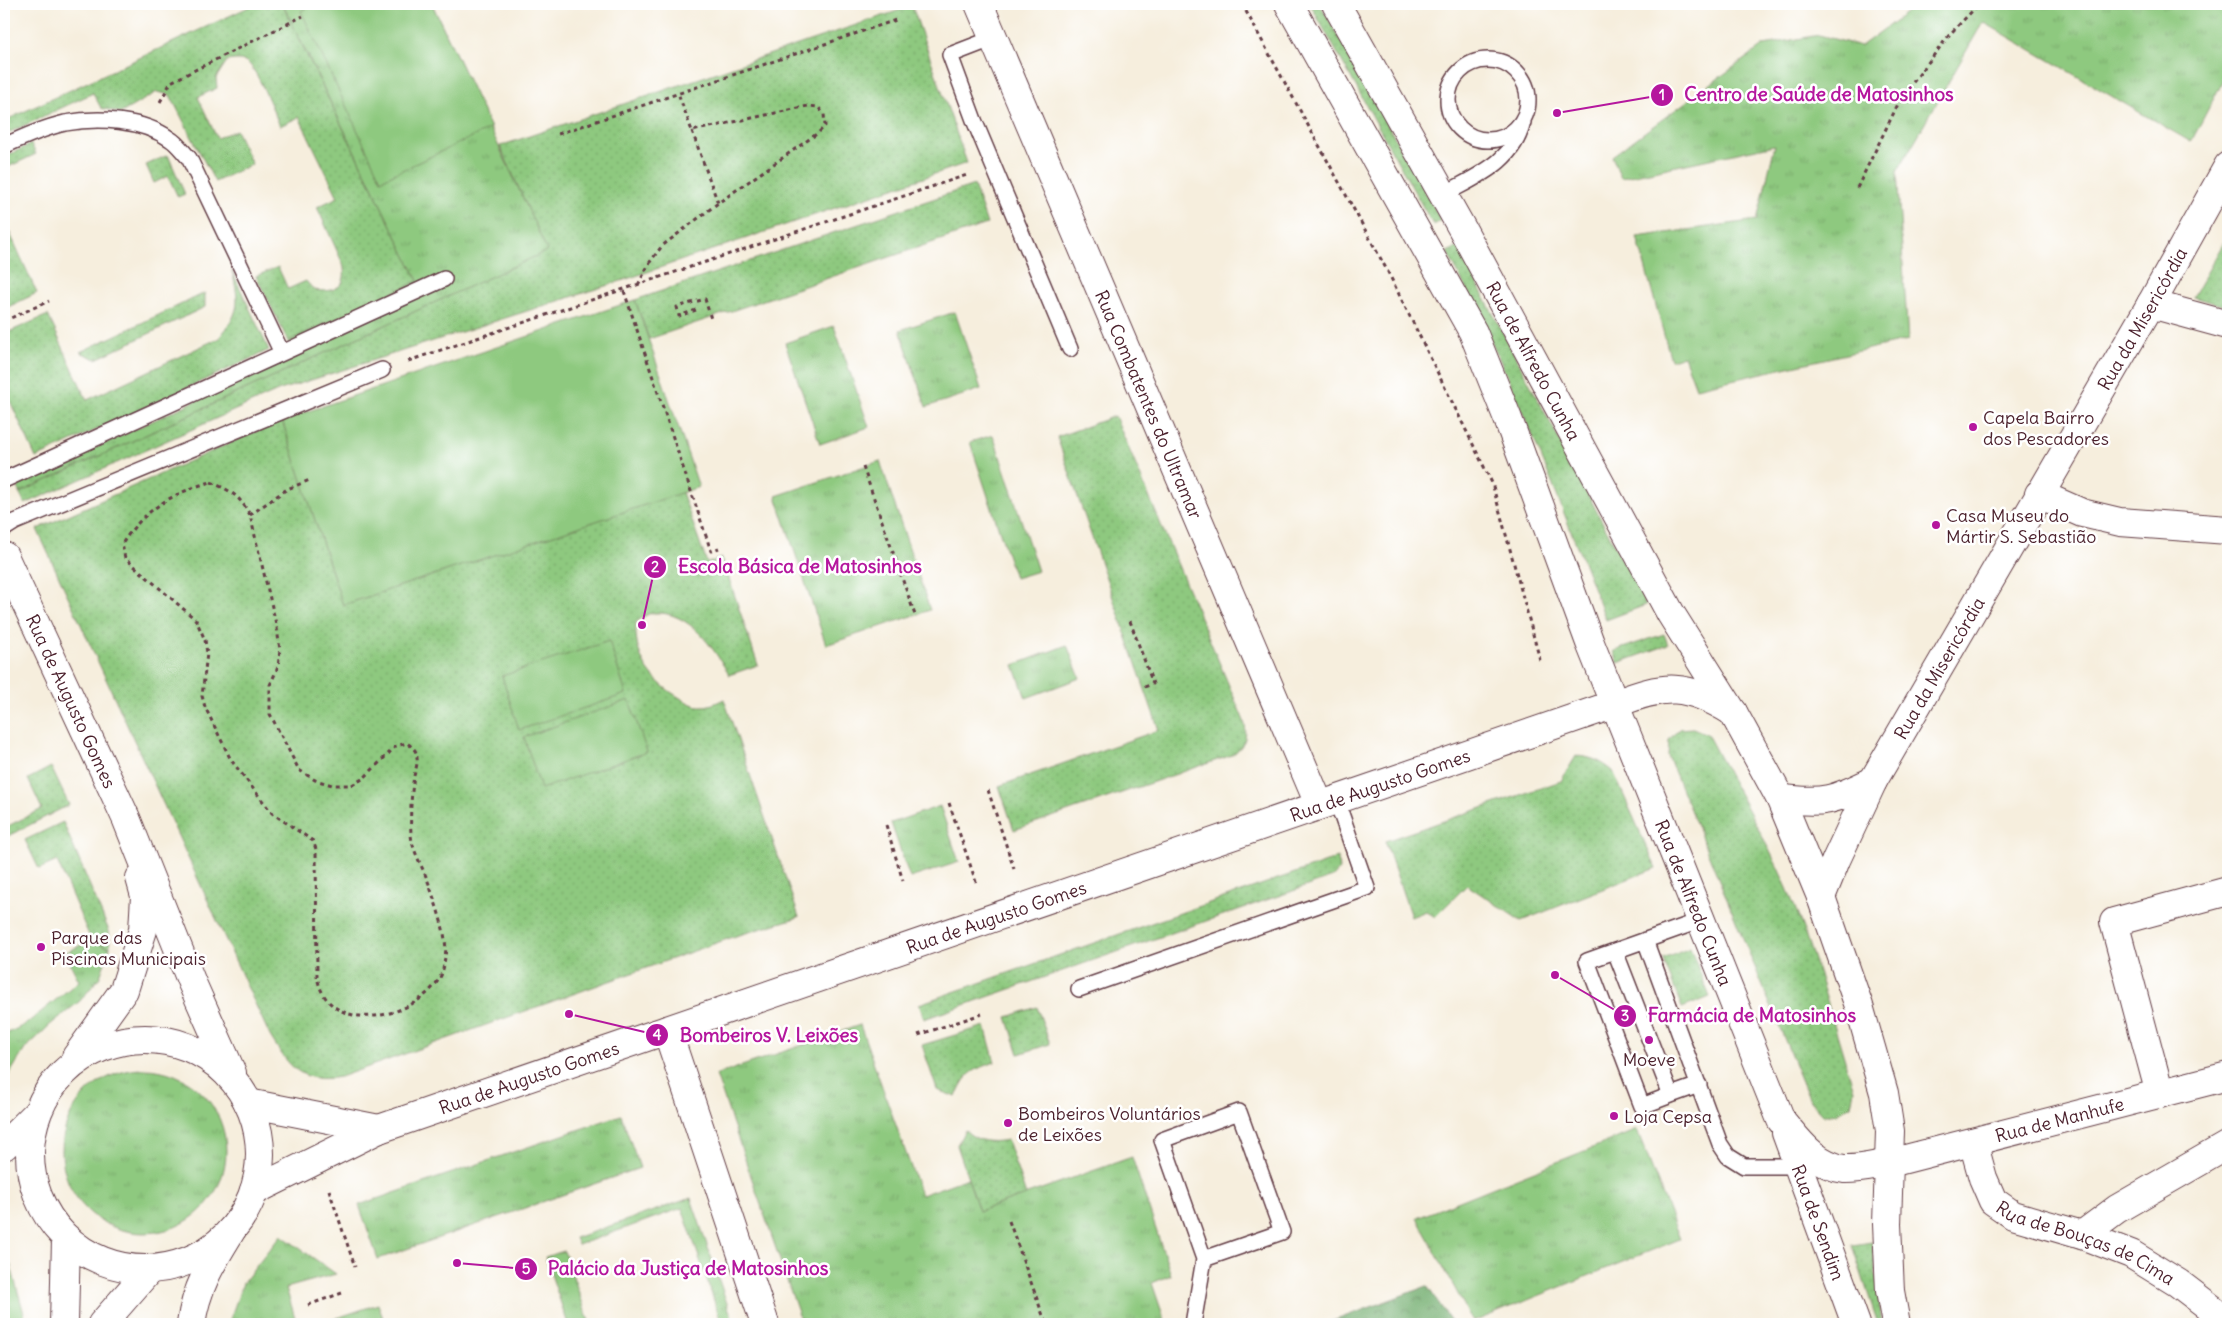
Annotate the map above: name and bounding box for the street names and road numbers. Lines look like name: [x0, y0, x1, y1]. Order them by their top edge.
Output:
street label: Rua da Misericórdia: [2092, 243, 2192, 394]
street label: Rua de Alfredo Cunha: [1482, 277, 1586, 444]
street label: Rua Combatentes do Ultramar: [1090, 287, 1208, 523]
street label: Rua da Misericórdia: [1889, 593, 1989, 743]
street label: Rua de Augusto Gomes: [21, 611, 122, 792]
street label: Rua de Augusto Gomes: [1287, 743, 1473, 826]
street label: Rua de Alfredo Cunha: [1650, 816, 1738, 989]
street label: Rua de Augusto Gomes: [903, 875, 1089, 958]
street label: Rua de Augusto Gomes: [436, 1036, 622, 1119]
street label: Rua de Manhufe: [1993, 1092, 2126, 1147]
street label: Rua de Sendim: [1787, 1161, 1850, 1283]
street label: Rua de Bouças de Cima: [1992, 1195, 2179, 1290]

